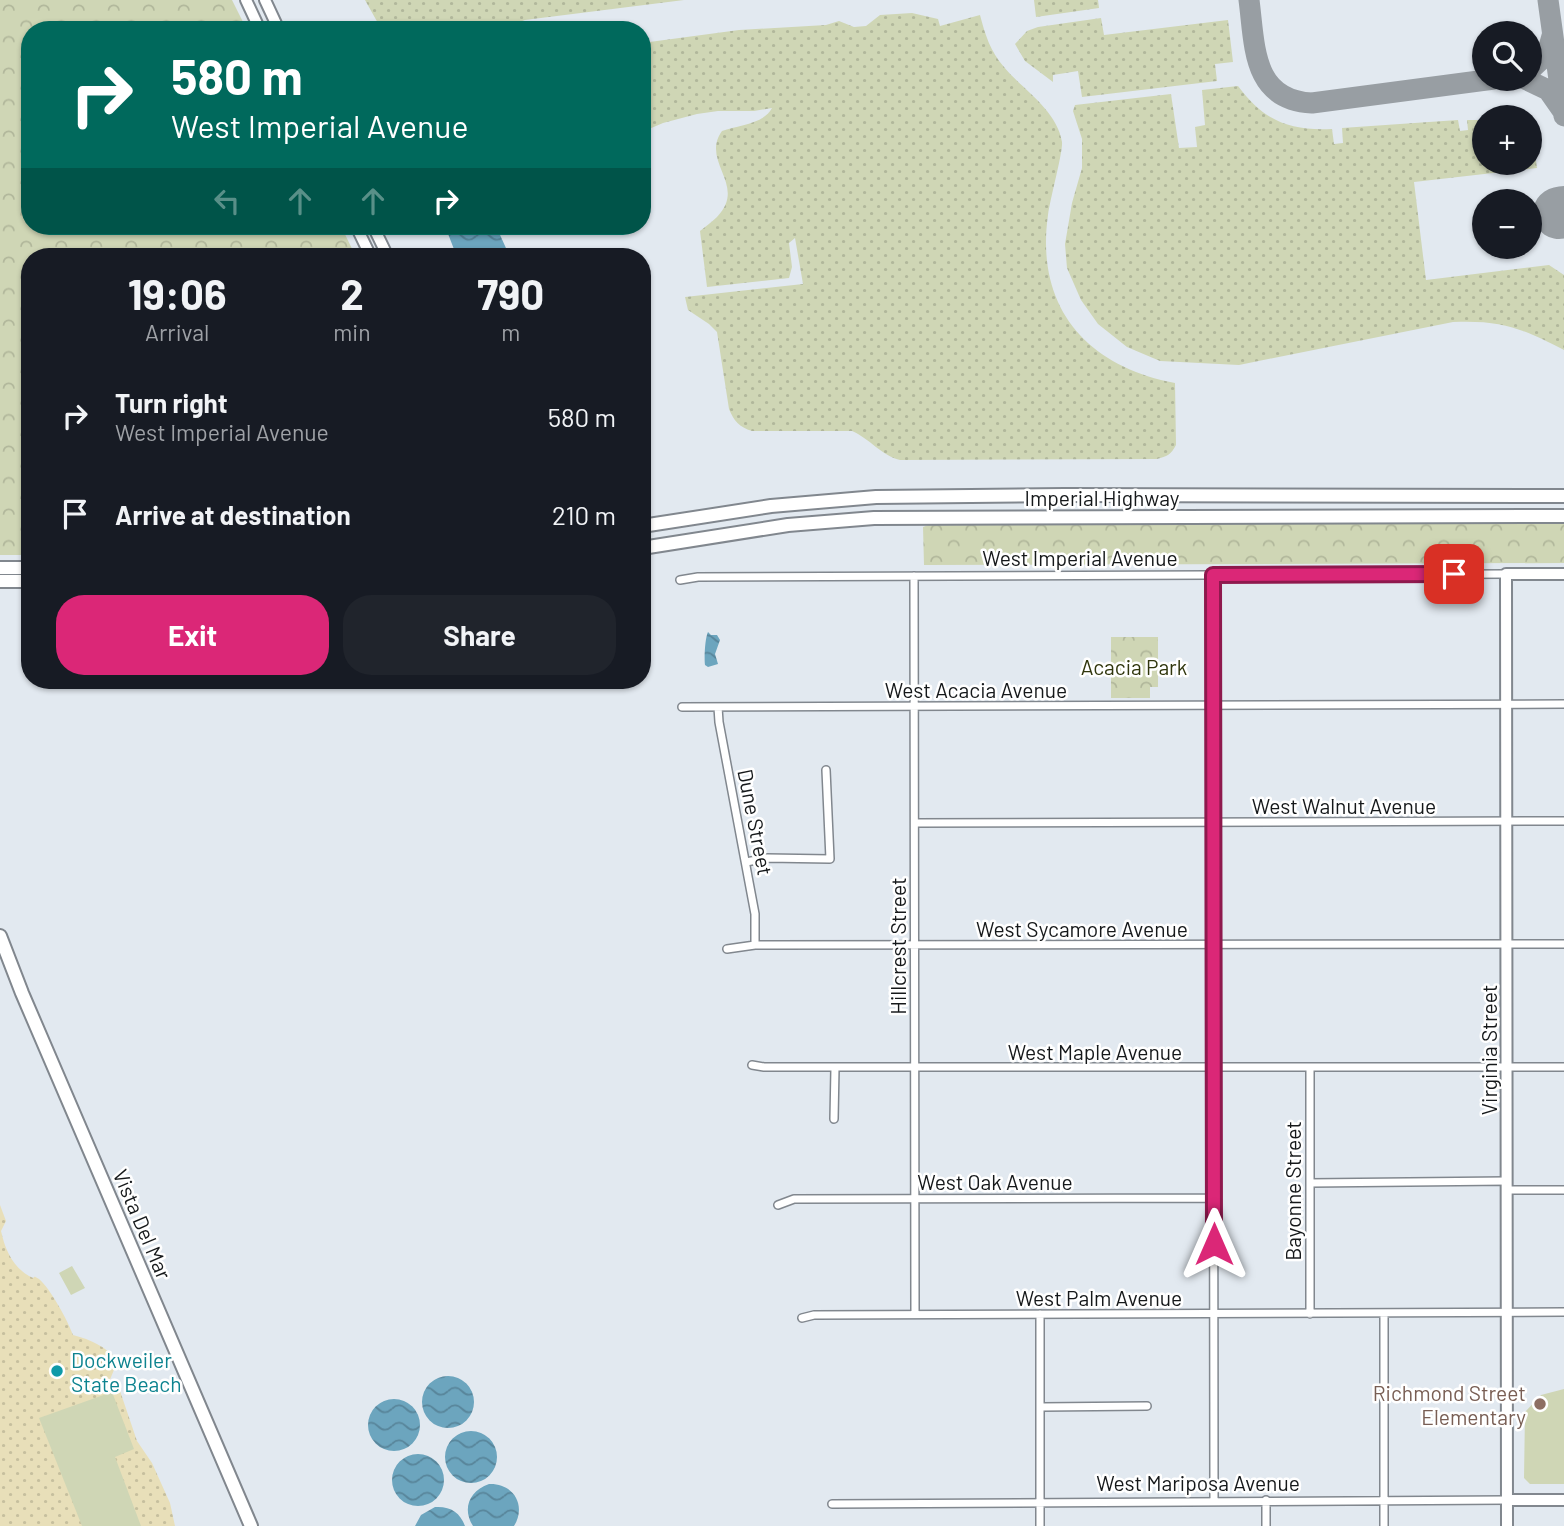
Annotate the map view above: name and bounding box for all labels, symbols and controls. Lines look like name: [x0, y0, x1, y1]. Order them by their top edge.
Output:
map controls: [1472, 21, 1542, 259]
button: search: [1472, 21, 1542, 91]
text: 580 m: [171, 46, 303, 105]
icon: right: [56, 49, 147, 140]
button: +: [1472, 105, 1542, 175]
text: West Imperial Avenue: [171, 106, 469, 144]
icon: left: [208, 182, 246, 220]
icon: ahead: [281, 182, 319, 220]
icon: ahead: [354, 182, 392, 220]
icon: right: [427, 182, 465, 220]
button: −: [1472, 189, 1542, 259]
text: 19:06: [128, 268, 227, 318]
text: 2: [340, 268, 364, 318]
text: 790: [477, 268, 544, 318]
text: Arrival: [145, 318, 209, 346]
text: min: [333, 318, 371, 346]
text: m: [501, 318, 520, 346]
text: Turn right: [115, 387, 228, 418]
icon: right: [56, 397, 94, 435]
text: 580 m: [548, 401, 616, 432]
text: West Imperial Avenue: [115, 418, 329, 446]
street label: Imperial Highway: [1025, 485, 1180, 510]
icon: arrive: [56, 495, 94, 533]
text: Arrive at destination: [115, 499, 351, 530]
text: 210 m: [552, 499, 616, 530]
pin: [1424, 544, 1484, 604]
street label: West Imperial Avenue: [982, 545, 1178, 570]
icon: arrive: [1435, 555, 1473, 593]
button: Exit: [56, 595, 329, 675]
button: Share: [343, 595, 616, 675]
park label: Acacia Park: [1081, 654, 1187, 679]
street label: West Acacia Avenue: [885, 677, 1067, 702]
street label: Dune Street: [733, 767, 779, 877]
street label: West Walnut Avenue: [1252, 793, 1436, 818]
street label: Hillcrest Street: [885, 877, 910, 1015]
street label: West Sycamore Avenue: [976, 916, 1188, 941]
street label: Virginia Street: [1476, 985, 1501, 1115]
street label: West Maple Avenue: [1008, 1039, 1182, 1064]
street label: Bayonne Street: [1280, 1121, 1305, 1261]
street label: Vista Del Mar: [109, 1165, 177, 1283]
street label: West Oak Avenue: [917, 1169, 1073, 1194]
position arrow: [1177, 1207, 1251, 1281]
street label: West Palm Avenue: [1016, 1285, 1182, 1310]
place label: Dockweiler State Beach: [71, 1347, 182, 1396]
marker: Dockweiler State Beach: [49, 1363, 65, 1379]
place label: Richmond Street Elementary: [1373, 1380, 1526, 1429]
marker: Richmond Street Elementary: [1532, 1396, 1548, 1412]
street label: West Mariposa Avenue: [1096, 1470, 1300, 1495]

